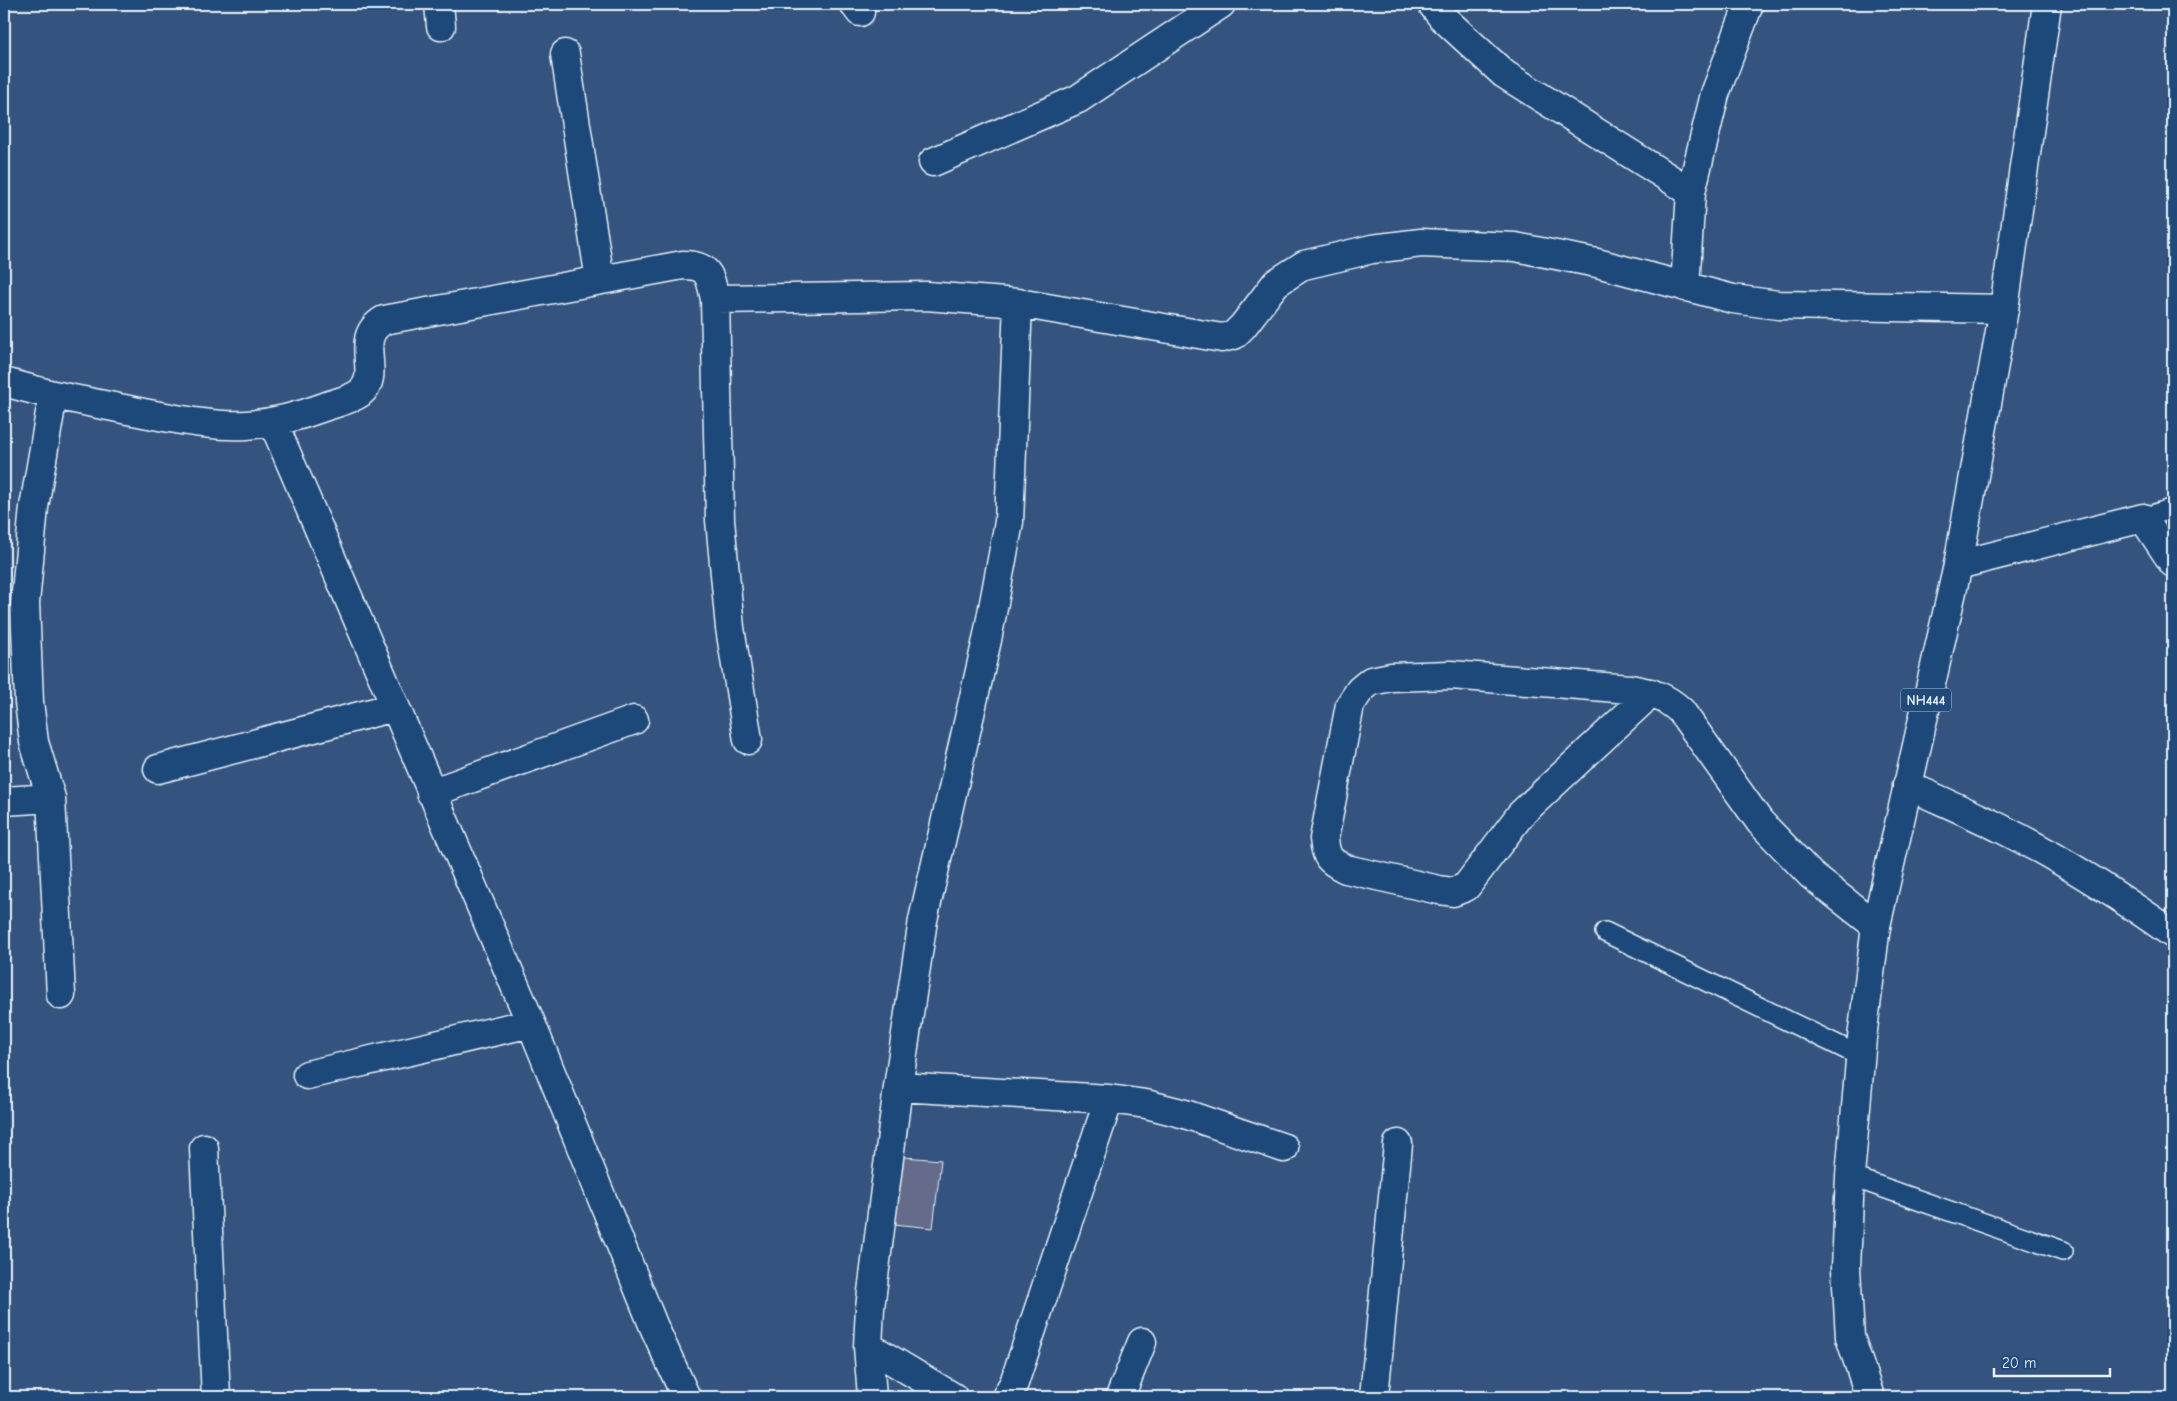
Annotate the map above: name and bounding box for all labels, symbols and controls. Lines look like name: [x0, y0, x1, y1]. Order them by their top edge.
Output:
road number: NH444: [1901, 688, 1951, 712]
scale bar: [1994, 1346, 2111, 1378]
text: 20 m: [2002, 1354, 2036, 1372]

